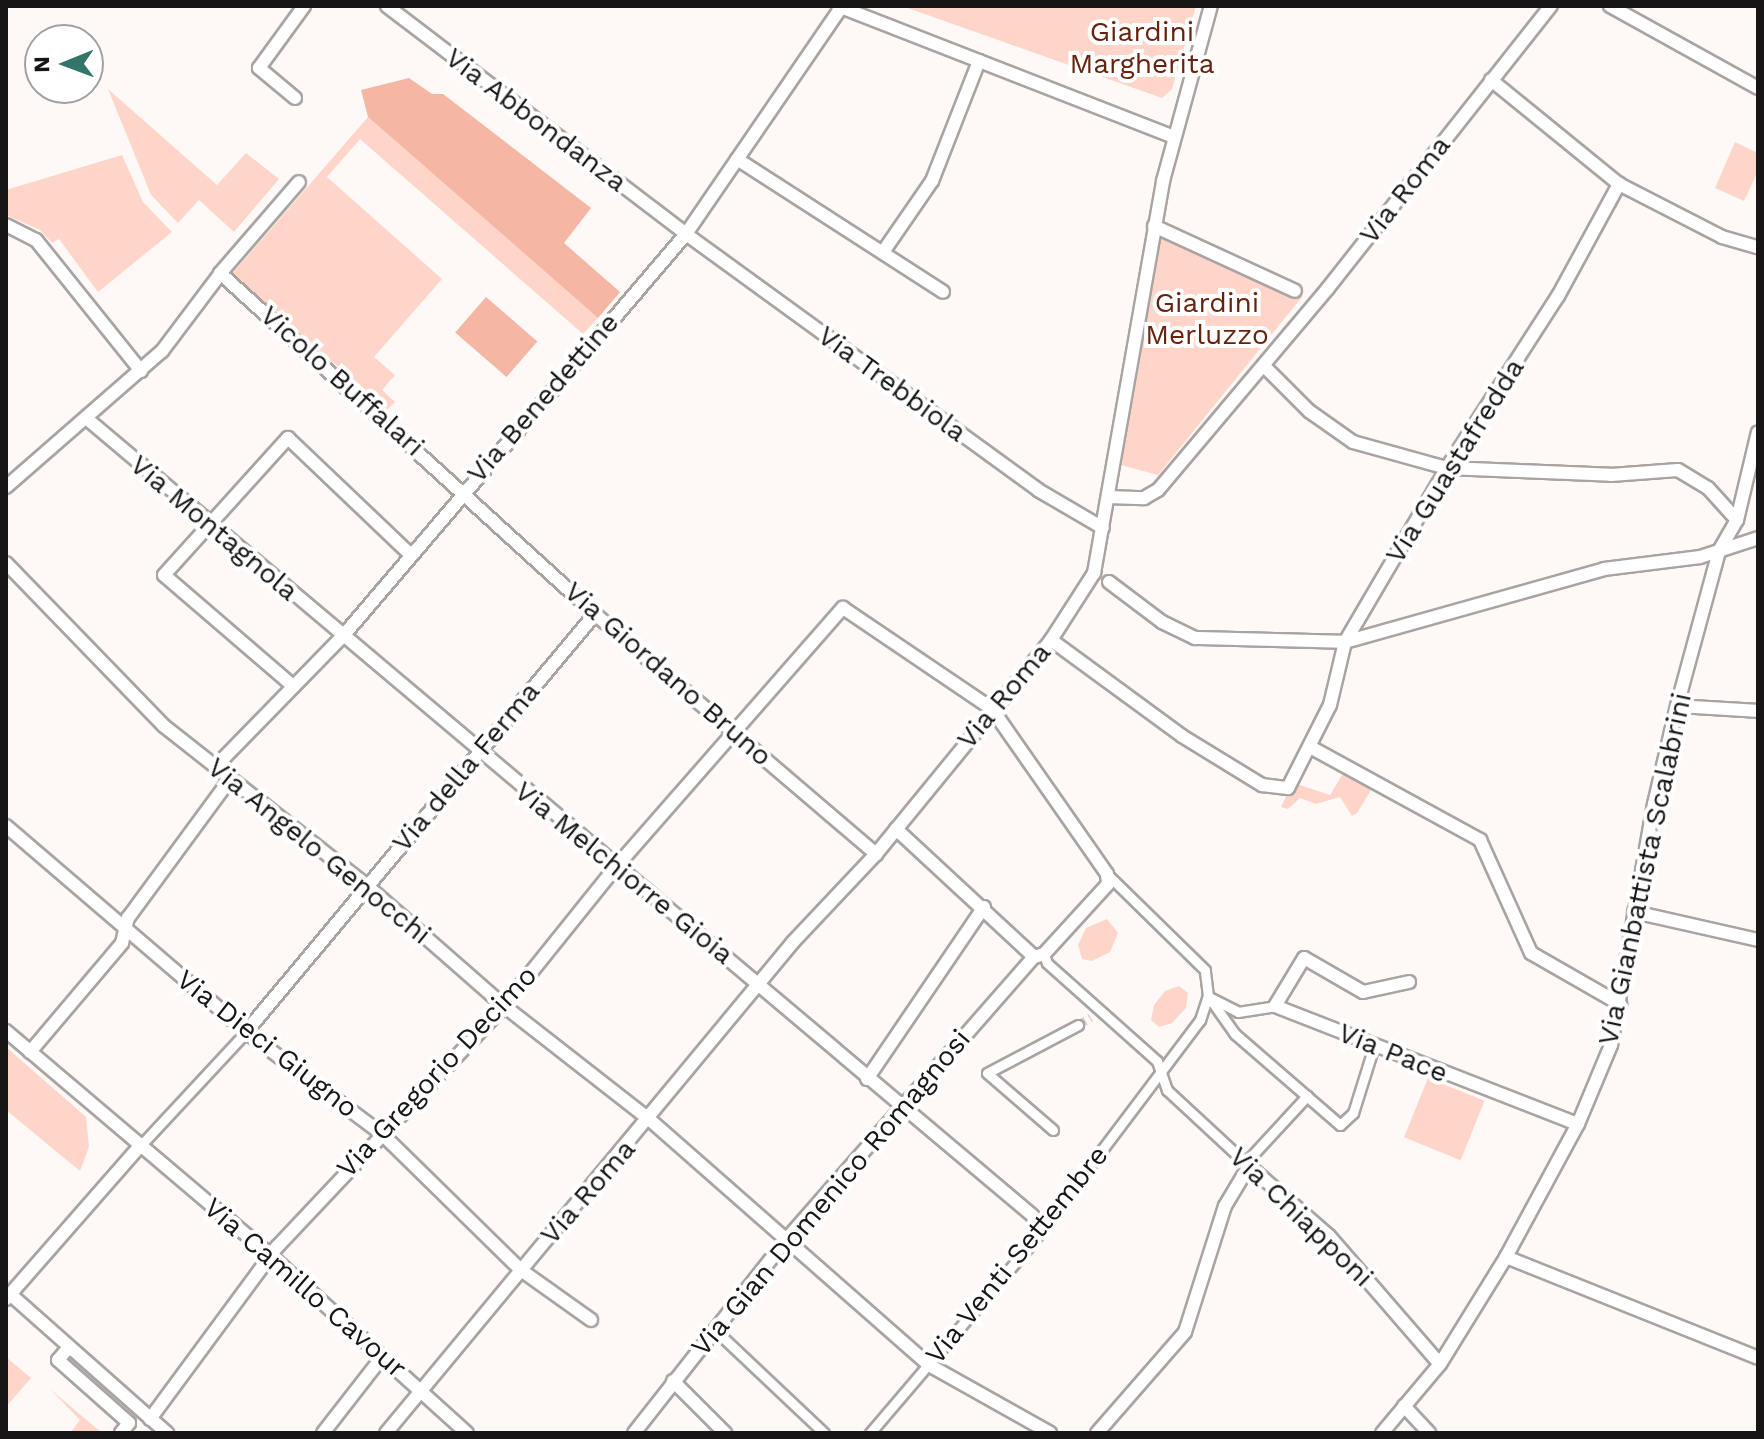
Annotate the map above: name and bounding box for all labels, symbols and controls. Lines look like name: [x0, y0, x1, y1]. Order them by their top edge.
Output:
park label: Giardini Margherita: [1069, 15, 1215, 81]
north arrow: [24, 24, 104, 104]
street label: Via Abbondanza: [438, 40, 634, 200]
text: N: [29, 56, 54, 73]
street label: Via Roma: [1352, 129, 1458, 251]
park label: Giardini Merluzzo: [1145, 286, 1269, 352]
street label: Vicolo Buffalari: [253, 299, 431, 463]
street label: Via Benedettine: [460, 306, 626, 490]
street label: Via Trebbiola: [811, 318, 973, 450]
street label: Via Guastafredda: [1378, 352, 1532, 570]
street label: Via Montagnola: [123, 448, 305, 608]
street label: Via Giordano Bruno: [557, 574, 779, 774]
street label: Via Roma: [950, 636, 1058, 756]
street label: Via della Ferma: [385, 675, 547, 859]
street label: Via Gianbattista Scalabrini: [1591, 689, 1699, 1049]
street label: Via Angelo Genocchi: [200, 750, 438, 952]
street label: Via Melchiorre Gioia: [508, 774, 740, 972]
street label: Via Gregorio Decimo: [330, 959, 544, 1185]
street label: Via Dieci Giugno: [169, 963, 365, 1125]
street label: Via Pace: [1333, 1016, 1453, 1090]
street label: Via Gian Domenico Romagnosi: [684, 1023, 978, 1363]
street label: Via Roma: [533, 1133, 643, 1251]
street label: Via Venti Settembre: [918, 1138, 1116, 1372]
street label: Via Chiapponi: [1222, 1140, 1380, 1294]
street label: Via Camillo Cavour: [197, 1191, 413, 1385]

